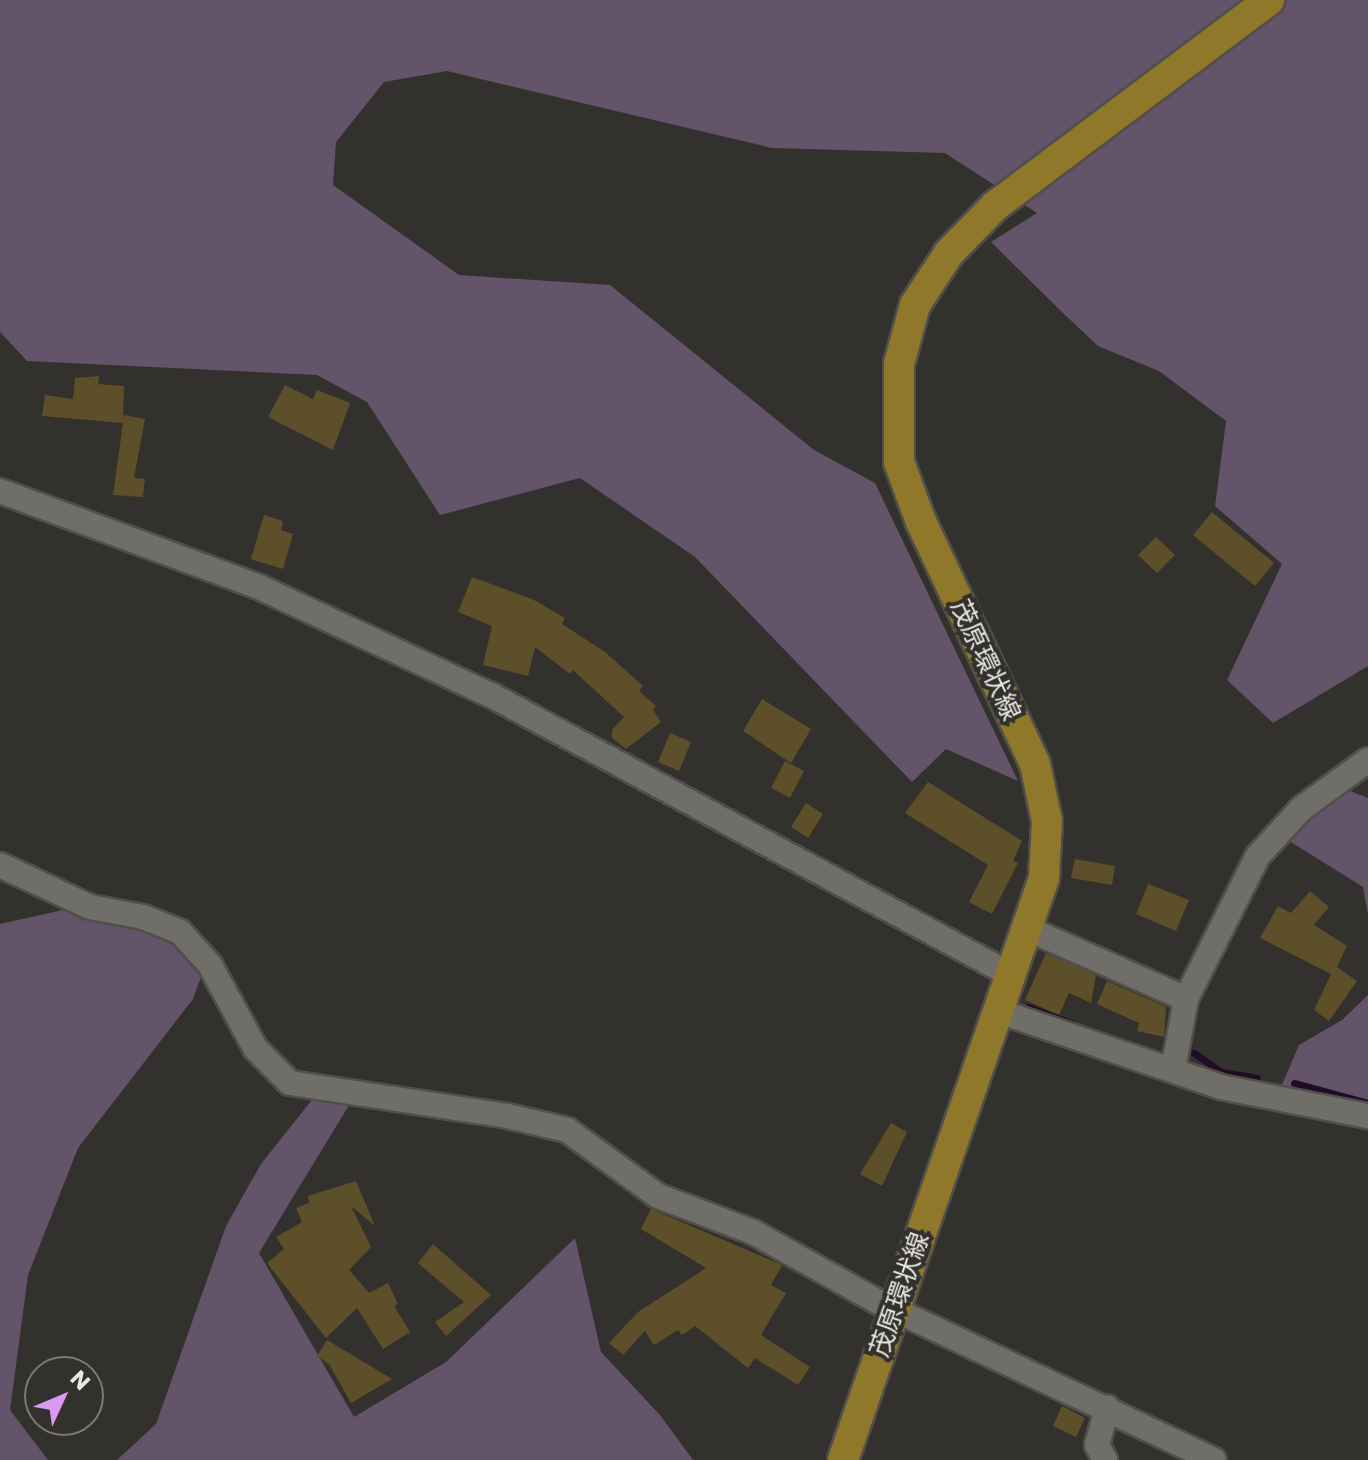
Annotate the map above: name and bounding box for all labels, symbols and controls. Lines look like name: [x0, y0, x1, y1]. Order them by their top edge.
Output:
street label: 茂原環状線: [943, 594, 1027, 726]
street label: 茂原環状線: [864, 1228, 936, 1362]
north arrow: [24, 1356, 104, 1436]
text: N: [63, 1364, 97, 1397]

